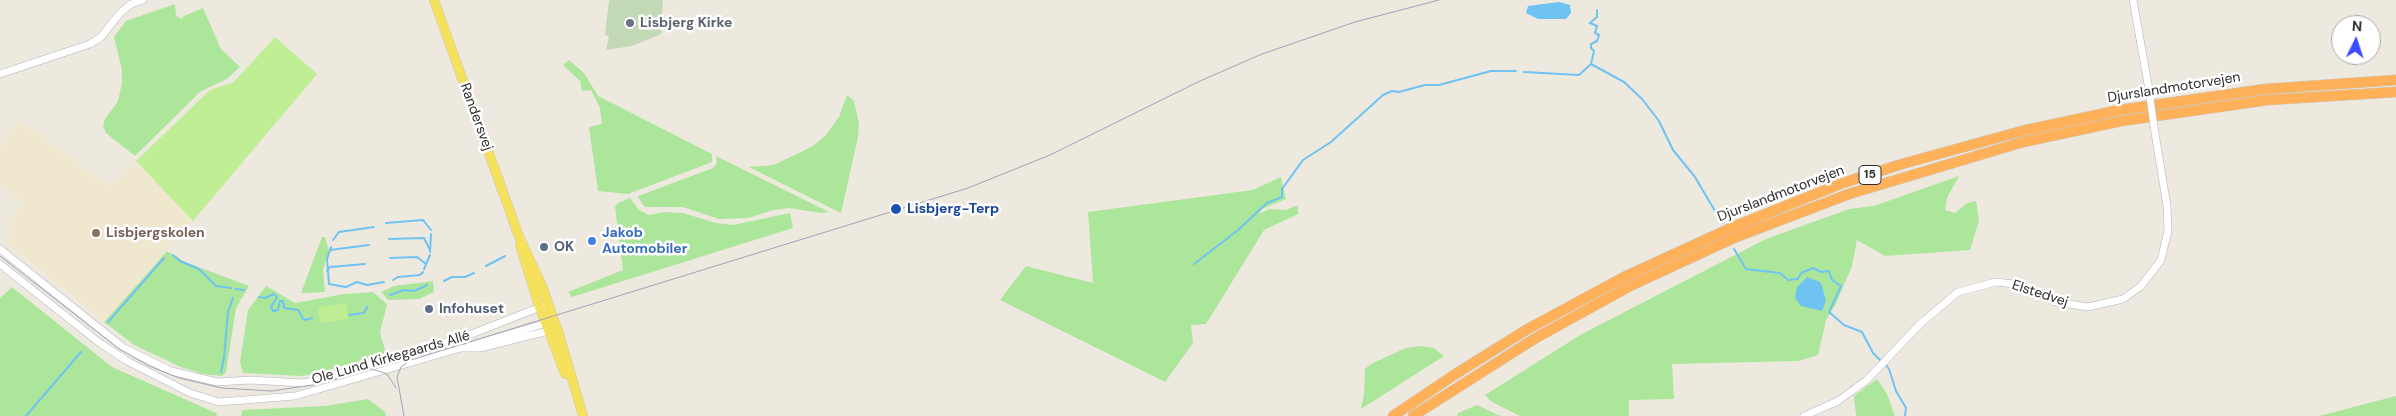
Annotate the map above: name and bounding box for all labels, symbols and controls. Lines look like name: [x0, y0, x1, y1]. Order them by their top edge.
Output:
place label: Lisbjerg Kirke: [640, 15, 732, 31]
north arrow: [2331, 15, 2381, 65]
marker: Lisbjerg Kirke: [624, 17, 636, 29]
text: N: [2351, 17, 2363, 35]
street label: Djurslandmotorvejen: [2106, 69, 2242, 107]
street label: Randersvej: [456, 81, 496, 153]
street label: Djurslandmotorvejen: [1715, 162, 1847, 226]
road number: 15: [1859, 166, 1881, 184]
place label: Lisbjerg-Terp: [907, 201, 999, 217]
marker: Lisbjerg-Terp: [889, 202, 903, 216]
place label: Lisbjergskolen: [106, 225, 205, 241]
place label: Jakob Automobiler: [602, 225, 687, 258]
marker: Lisbjergskolen: [90, 227, 102, 239]
marker: Jakob Automobiler: [586, 235, 598, 247]
place label: OK: [554, 239, 574, 255]
marker: OK: [538, 241, 550, 253]
street label: Elstedvej: [2010, 277, 2070, 311]
place label: Infohuset: [439, 301, 504, 317]
marker: Infohuset: [423, 303, 435, 315]
street label: Ole Lund Kirkegaards Allé: [310, 327, 472, 389]

